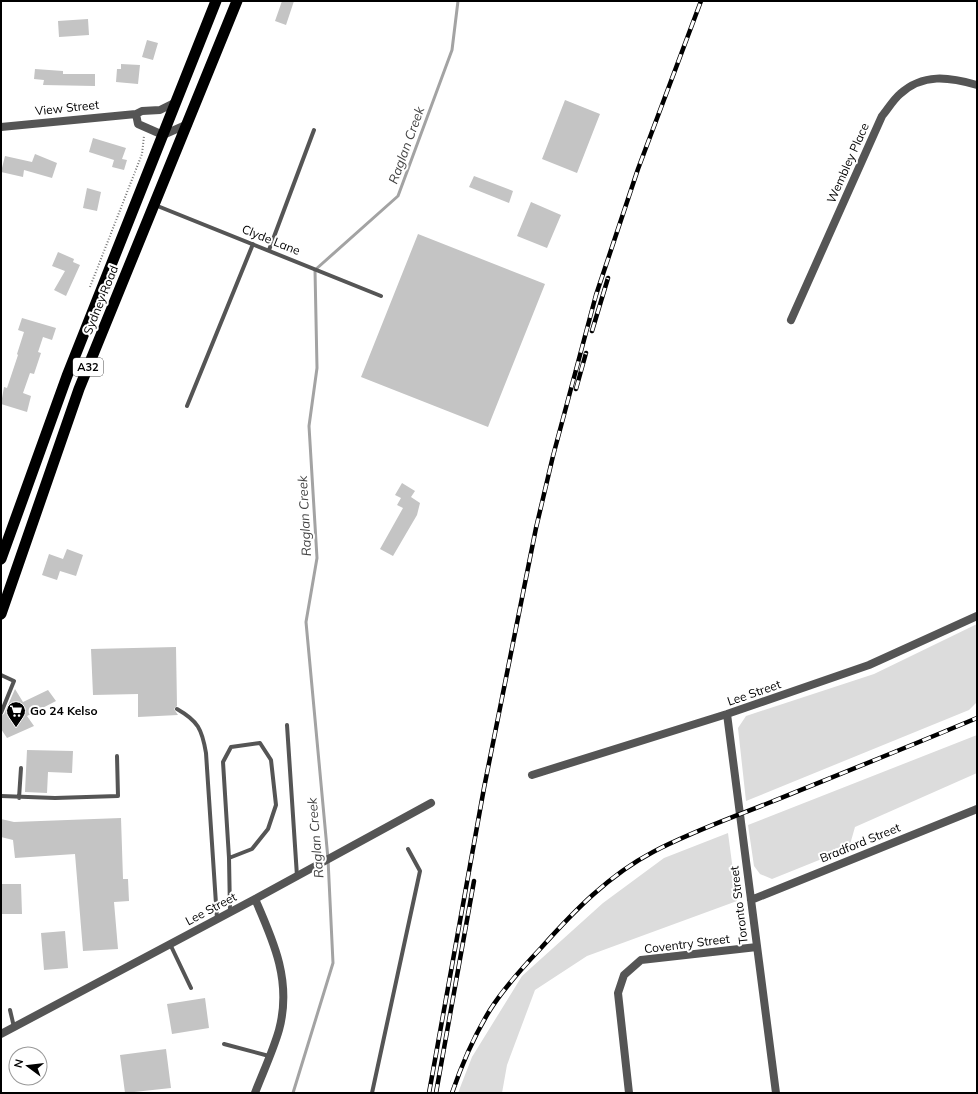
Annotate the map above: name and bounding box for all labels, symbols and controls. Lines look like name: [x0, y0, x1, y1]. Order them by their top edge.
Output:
street label: View Street: [34, 97, 100, 118]
water label: Raglan Creek: [385, 104, 427, 186]
street label: Wembley Place: [823, 120, 872, 205]
street label: Clyde Lane: [240, 221, 303, 258]
street label: Sydney Road: [80, 263, 121, 337]
road number: A32: [73, 358, 103, 376]
water label: Raglan Creek: [294, 475, 314, 557]
street label: Lee Street: [725, 676, 783, 709]
supermarket icon: Go 24 Kelso: [5, 700, 27, 728]
place label: Go 24 Kelso: [30, 703, 98, 718]
water label: Raglan Creek: [303, 797, 326, 879]
street label: Bradford Street: [817, 820, 902, 865]
street label: Toronto Street: [726, 865, 751, 945]
street label: Lee Street: [183, 889, 239, 928]
street label: Coventry Street: [643, 931, 731, 956]
north arrow: [8, 1046, 48, 1086]
text: N: [11, 1058, 26, 1069]

